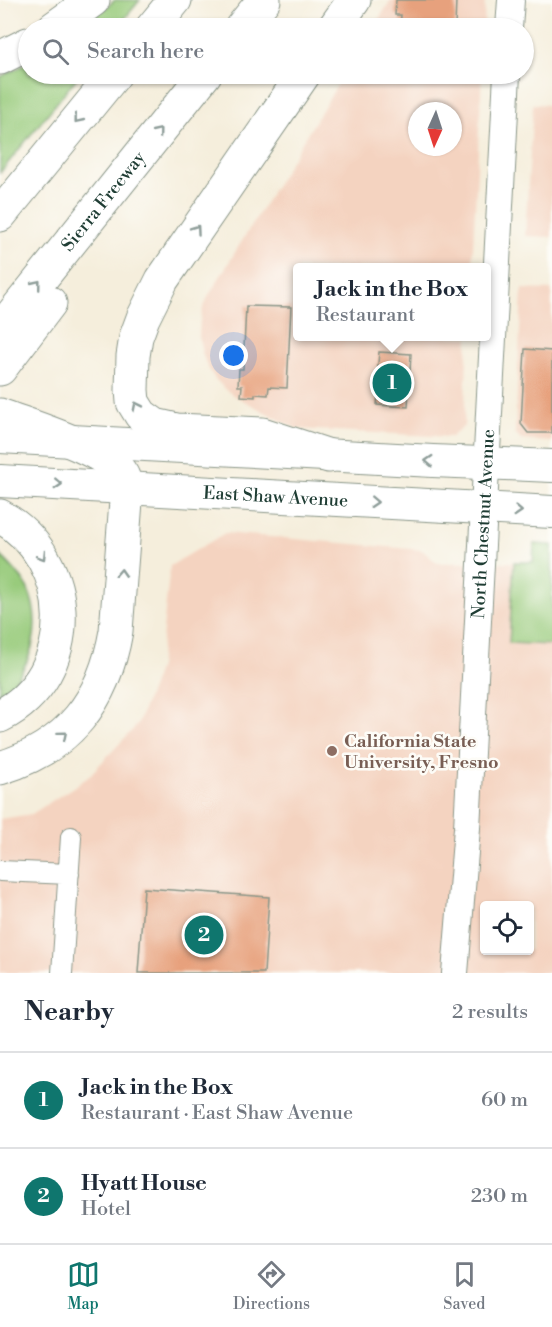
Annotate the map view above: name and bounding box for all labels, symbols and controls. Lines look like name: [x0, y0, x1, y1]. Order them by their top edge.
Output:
search box: [18, 18, 534, 84]
icon: search: [39, 35, 72, 68]
text: Search here: [87, 38, 204, 65]
north arrow: [408, 102, 462, 156]
one-way arrow: [75, 112, 86, 123]
one-way arrow: [151, 128, 162, 139]
street label: Sierra Freeway: [56, 146, 150, 256]
one-way arrow: [189, 225, 201, 235]
popup: [293, 263, 491, 341]
text: Jack in the Box: [316, 276, 468, 303]
one-way arrow: [29, 280, 40, 291]
text: Restaurant: [316, 303, 415, 328]
your location: [219, 341, 248, 370]
pin: 1: [372, 360, 412, 406]
one-way arrow: [133, 401, 145, 412]
street label: North Chestnut Avenue: [467, 429, 500, 619]
one-way arrow: [424, 454, 433, 467]
one-way arrow: [54, 478, 63, 491]
street label: East Shaw Avenue: [202, 481, 349, 512]
one-way arrow: [369, 496, 378, 509]
one-way arrow: [514, 504, 523, 517]
one-way arrow: [34, 550, 46, 560]
one-way arrow: [114, 568, 127, 577]
place label: California State University, Fresno: [344, 730, 499, 774]
one-way arrow: [56, 731, 67, 742]
marker: California State University, Fresno: [325, 744, 339, 758]
map controls: [480, 901, 534, 955]
button: locate: [480, 901, 534, 955]
pin: 2: [184, 912, 224, 958]
text: Nearby: [24, 996, 114, 1028]
text: 2 results: [452, 1000, 528, 1025]
text: Jack in the Box: [81, 1074, 233, 1101]
text: 1: [39, 1088, 48, 1113]
text: 60 m: [481, 1088, 528, 1113]
text: Restaurant · East Shaw Avenue: [81, 1101, 353, 1126]
text: Hyatt House: [81, 1170, 207, 1197]
text: 2: [37, 1184, 50, 1209]
text: 230 m: [471, 1184, 528, 1209]
text: Hotel: [81, 1197, 131, 1222]
tab: Map: [67, 1258, 100, 1314]
tab: Directions: [233, 1258, 310, 1314]
tab: Saved: [443, 1258, 485, 1314]

